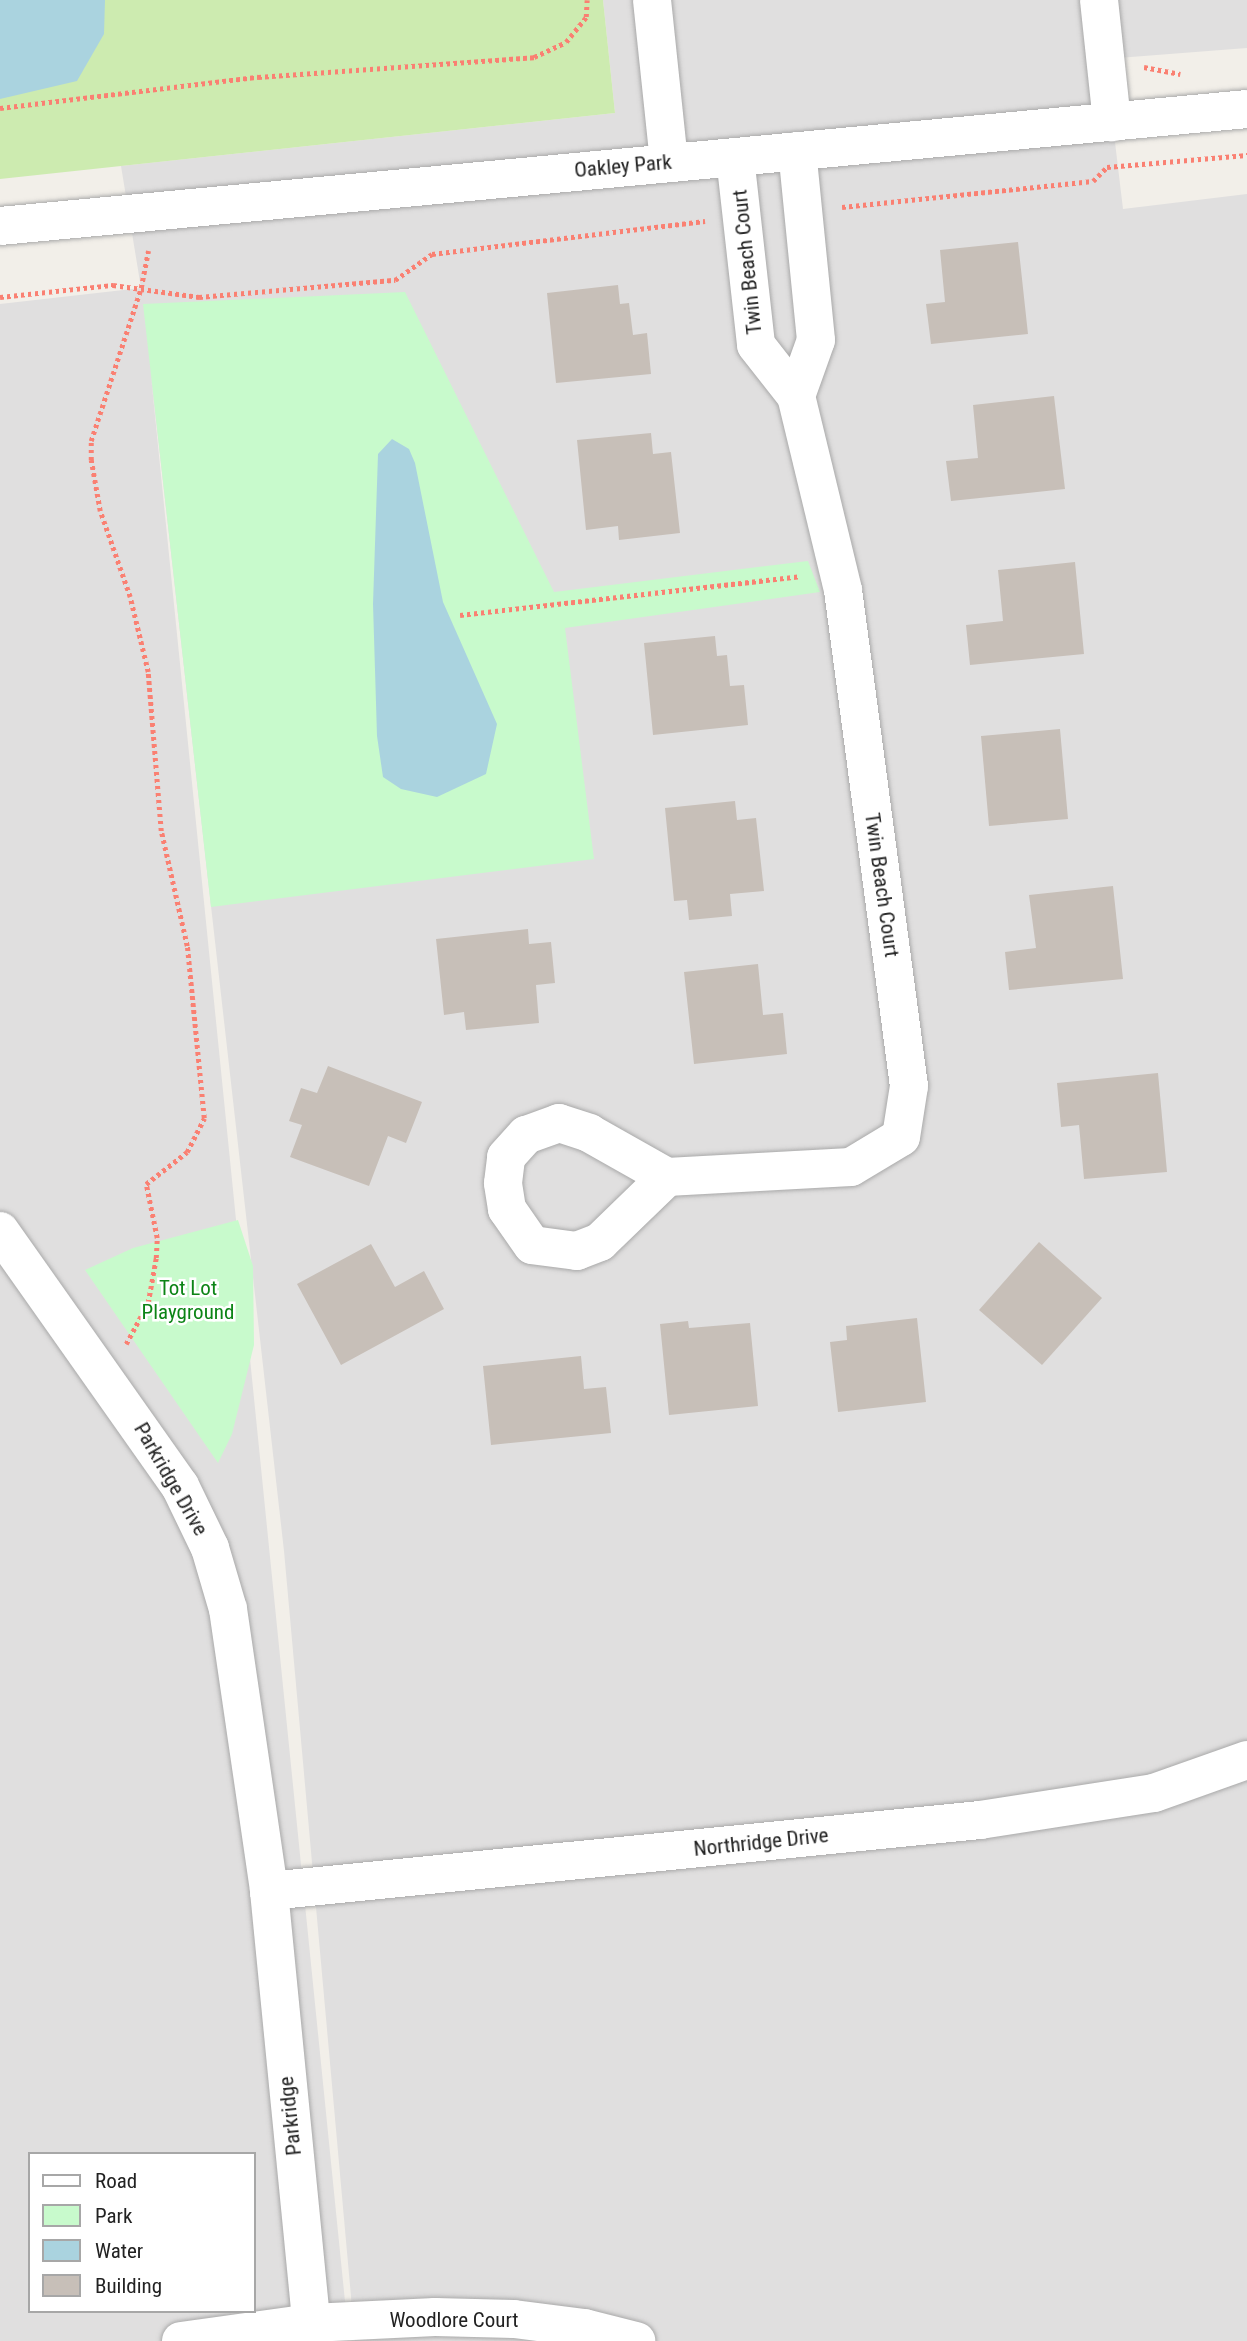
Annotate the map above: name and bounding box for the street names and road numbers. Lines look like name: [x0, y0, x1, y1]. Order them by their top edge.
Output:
street label: Oakley Park: [573, 149, 673, 183]
street label: Twin Beach Court: [727, 188, 767, 336]
street label: Twin Beach Court: [859, 811, 905, 959]
street label: Parkridge Drive: [129, 1418, 213, 1540]
street label: Northridge Drive: [692, 1822, 830, 1862]
street label: Parkridge: [273, 2075, 307, 2157]
street label: Woodlore Court: [389, 2307, 519, 2333]

